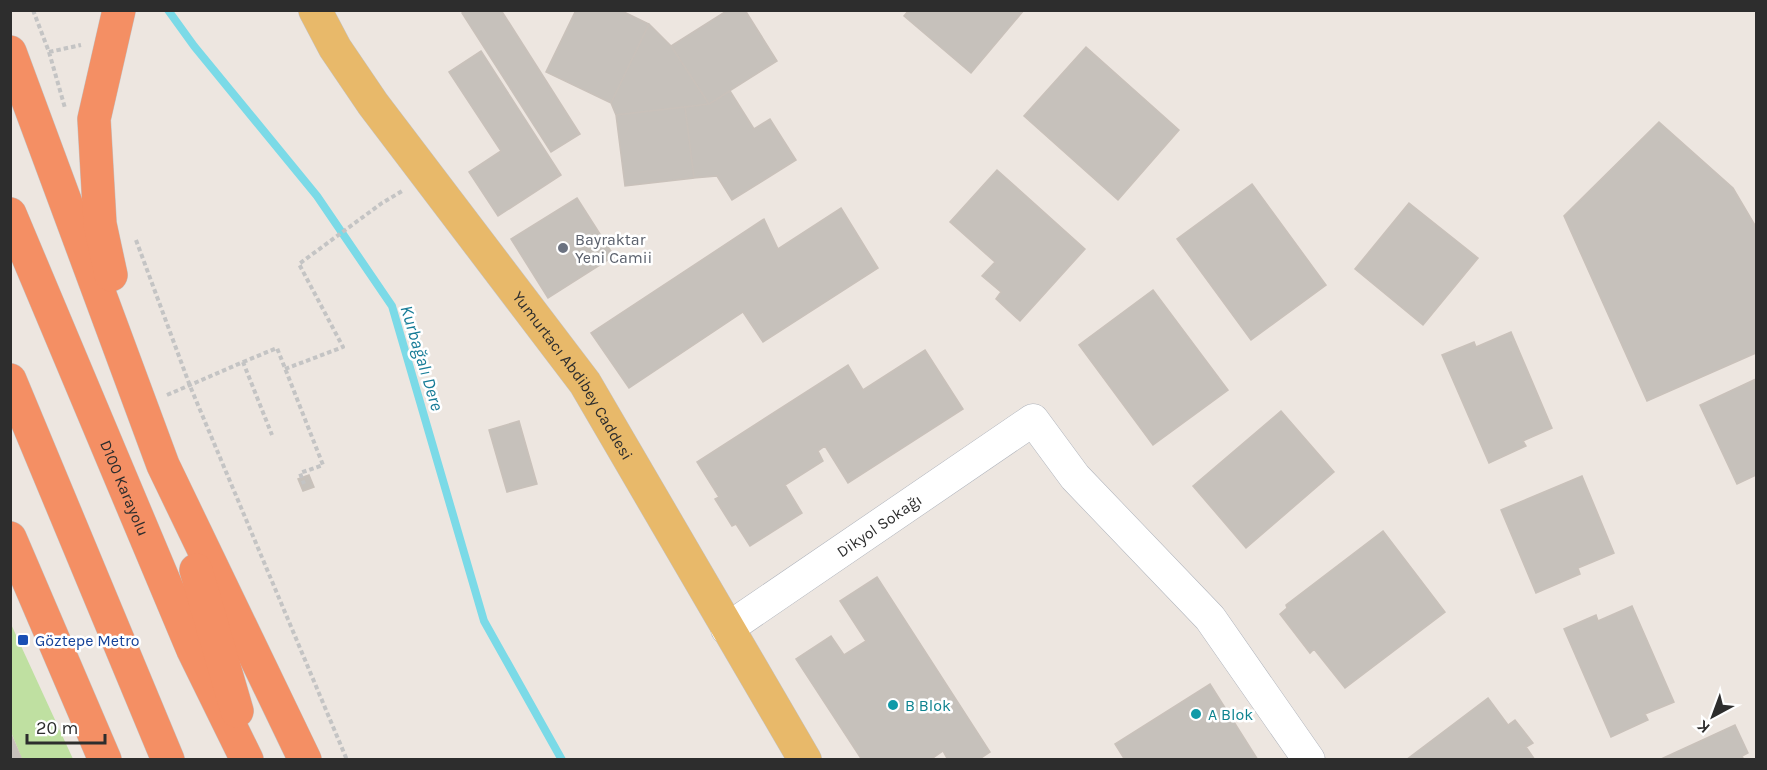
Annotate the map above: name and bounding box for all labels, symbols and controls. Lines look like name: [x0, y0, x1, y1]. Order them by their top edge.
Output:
place label: Bayraktar Yeni Camii: [575, 230, 652, 267]
marker: Bayraktar Yeni Camii: [556, 241, 570, 255]
street label: Yumurtacı Abdibey Caddesi: [508, 287, 637, 463]
water label: Kurbağalı Dere: [395, 302, 449, 414]
street label: D100 Karayolu: [96, 437, 153, 539]
street label: Dikyol Sokağı: [833, 490, 925, 561]
place label: Göztepe Metro: [35, 631, 140, 650]
marker: Göztepe Metro: [16, 633, 30, 647]
north arrow: [1683, 686, 1743, 746]
place label: B Blok: [905, 696, 951, 715]
marker: B Blok: [886, 698, 900, 712]
place label: A Blok: [1208, 705, 1253, 724]
scale bar: [27, 707, 105, 745]
marker: A Blok: [1189, 707, 1203, 721]
text: K: [1693, 716, 1714, 738]
text: 20 m: [36, 717, 78, 739]

